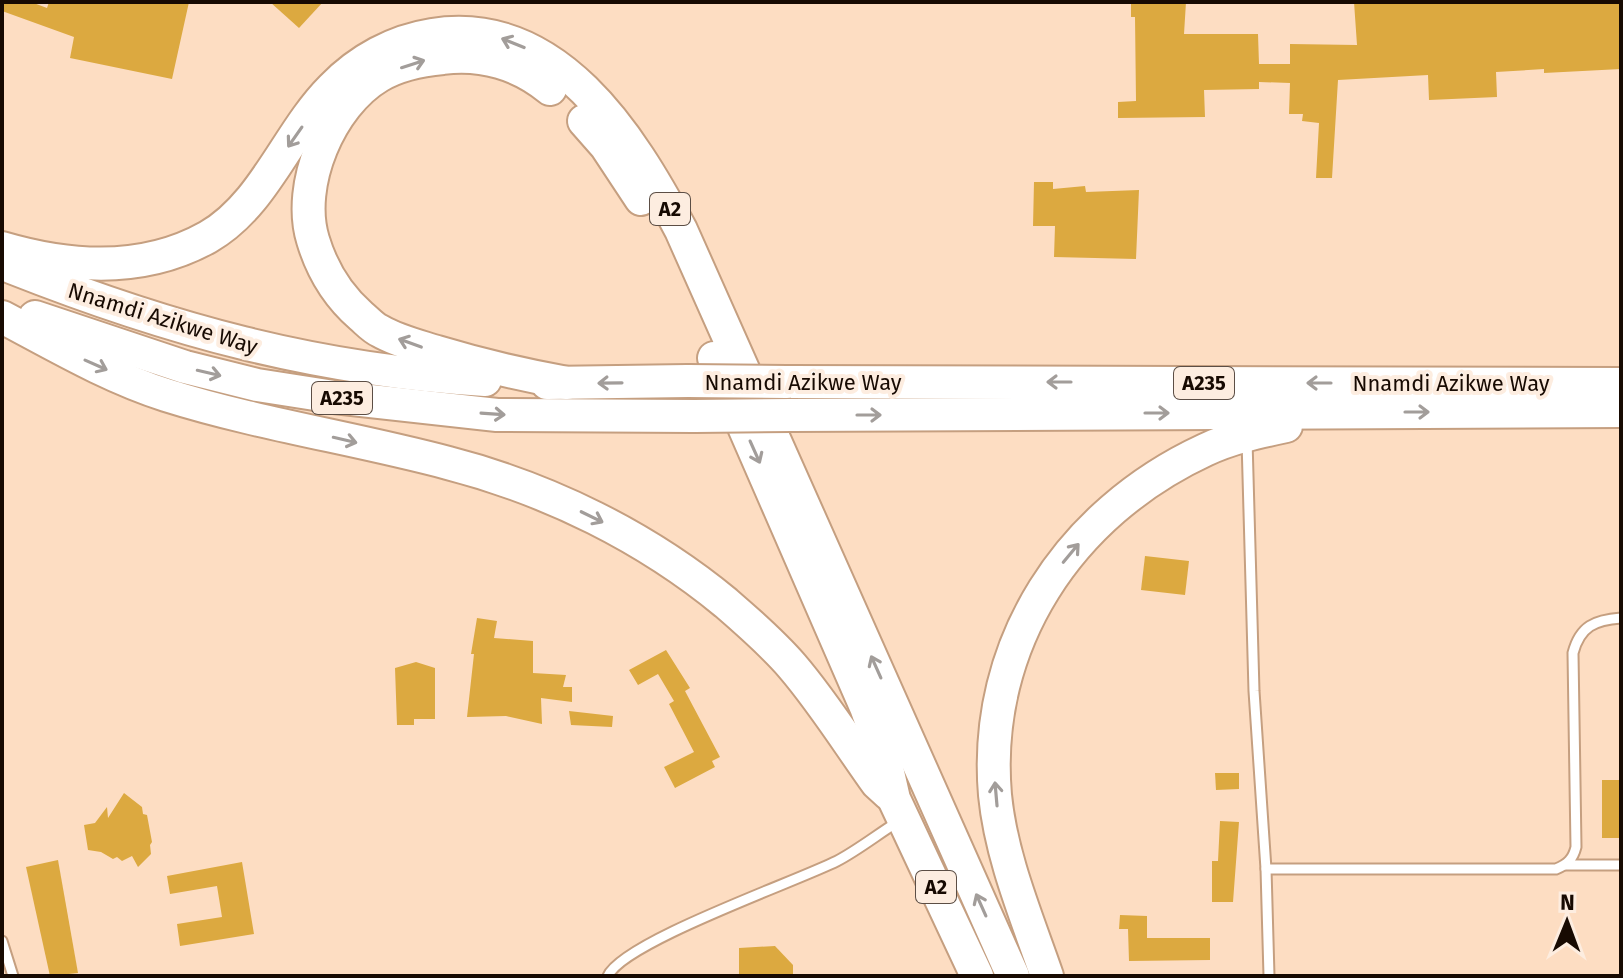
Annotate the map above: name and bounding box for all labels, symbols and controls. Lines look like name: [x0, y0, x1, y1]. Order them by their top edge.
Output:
one-way arrow: [501, 34, 526, 49]
one-way arrow: [399, 56, 425, 71]
one-way arrow: [287, 126, 303, 148]
road number: A2: [650, 193, 690, 225]
street label: Nnamdi Azikwe Way: [65, 277, 261, 360]
one-way arrow: [398, 335, 423, 349]
one-way arrow: [84, 359, 108, 374]
one-way arrow: [195, 366, 221, 381]
road number: A235: [1174, 367, 1234, 399]
street label: Nnamdi Azikwe Way: [704, 369, 902, 396]
street label: Nnamdi Azikwe Way: [1352, 370, 1550, 397]
one-way arrow: [1046, 374, 1073, 390]
one-way arrow: [597, 375, 624, 390]
one-way arrow: [1306, 375, 1333, 391]
road number: A235: [312, 382, 372, 414]
one-way arrow: [1403, 404, 1430, 420]
one-way arrow: [1143, 405, 1170, 421]
one-way arrow: [479, 407, 506, 422]
one-way arrow: [855, 407, 882, 423]
one-way arrow: [331, 433, 357, 448]
one-way arrow: [748, 439, 763, 464]
one-way arrow: [580, 509, 604, 525]
one-way arrow: [1062, 543, 1080, 563]
one-way arrow: [867, 655, 882, 680]
one-way arrow: [988, 781, 1003, 808]
road number: A2: [916, 871, 956, 903]
north arrow: [1527, 882, 1607, 962]
text: N: [1560, 889, 1575, 916]
one-way arrow: [973, 893, 988, 918]

